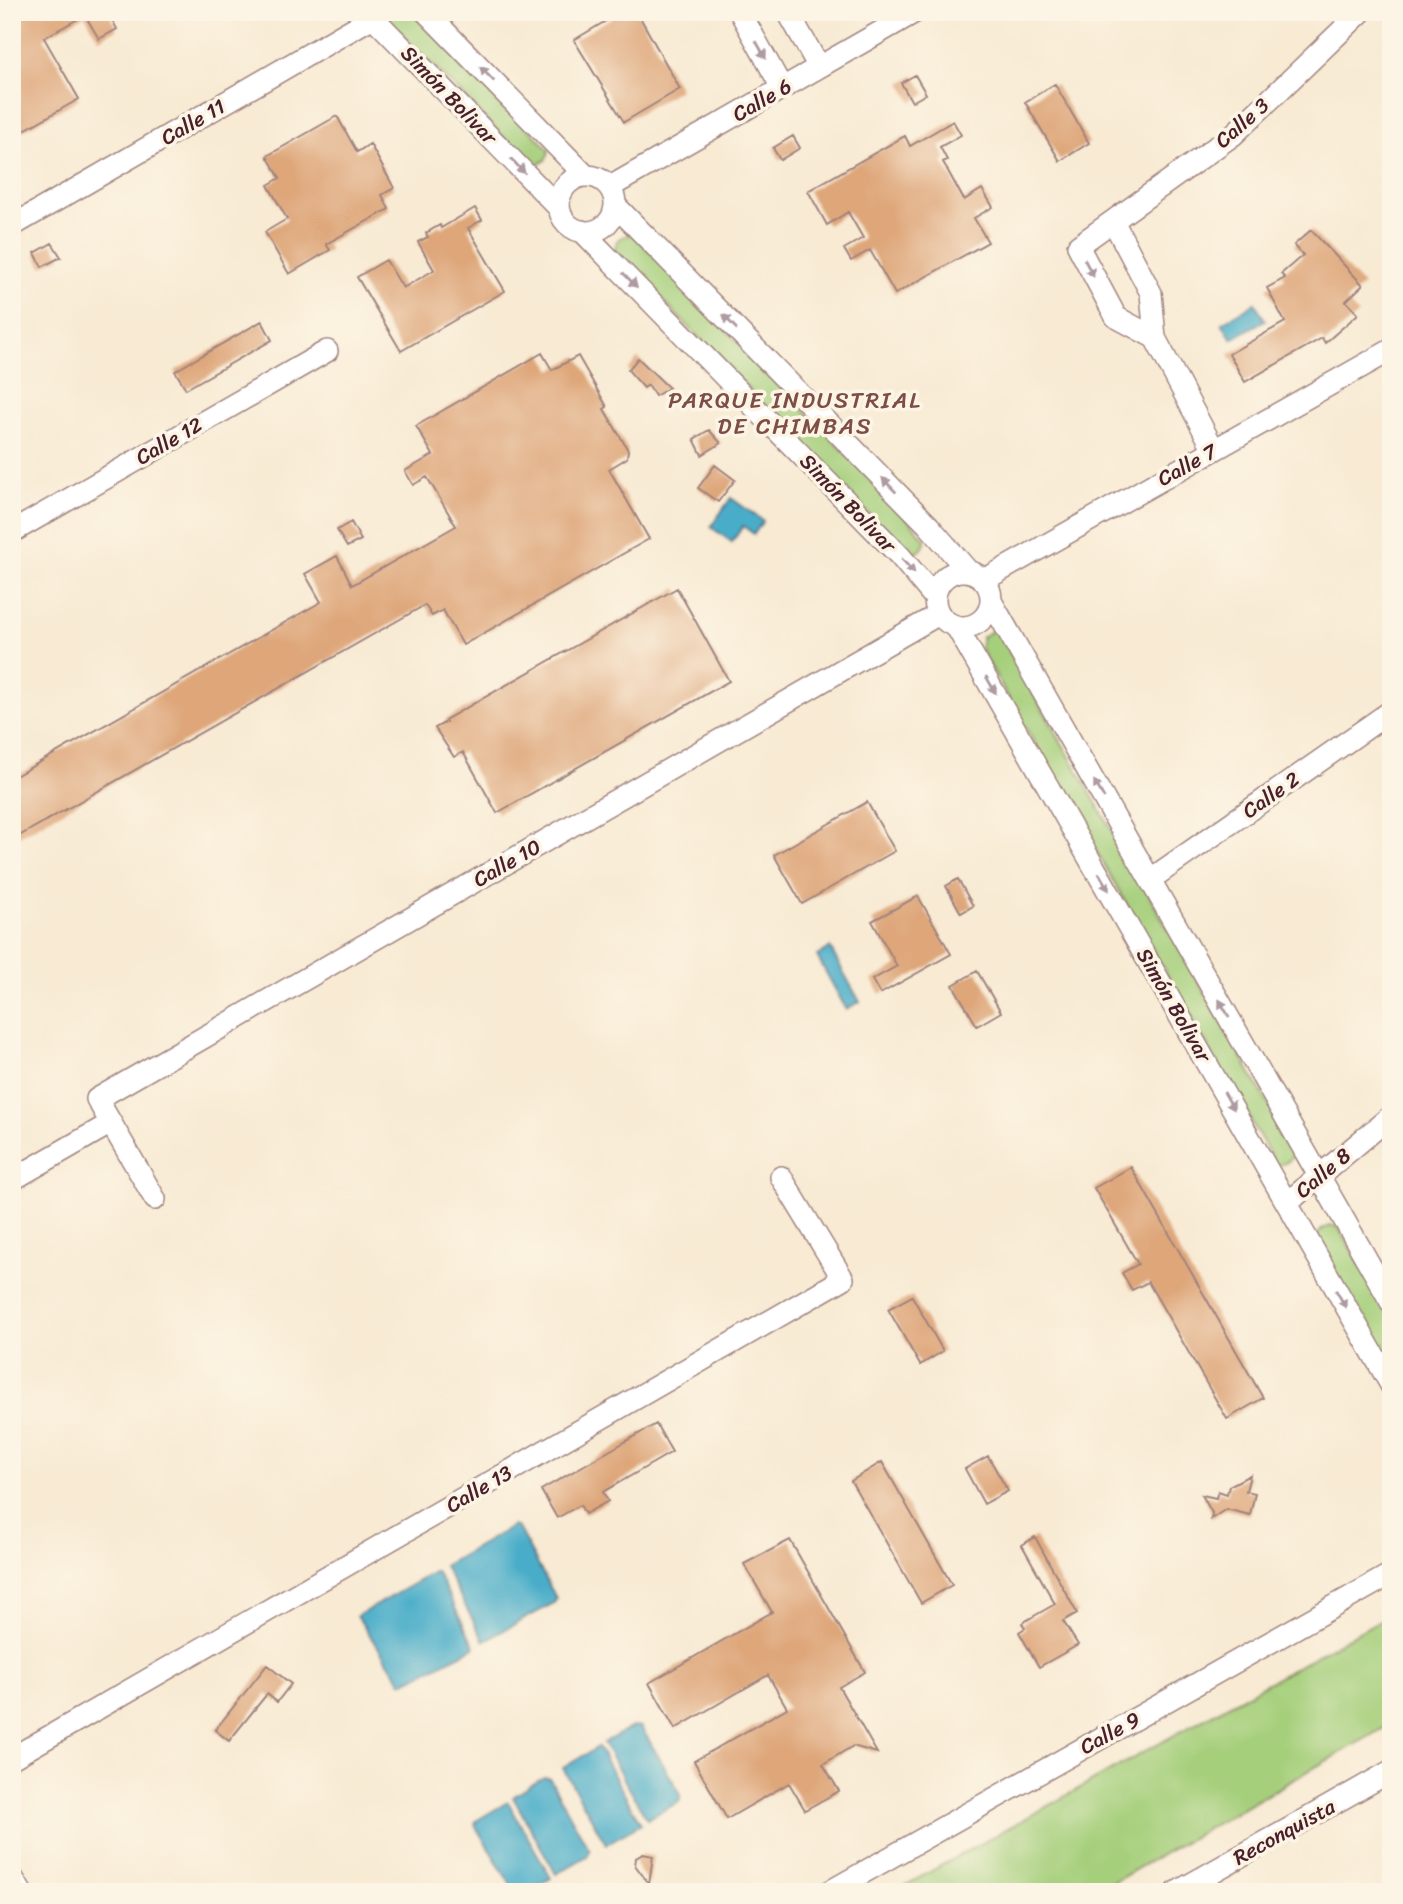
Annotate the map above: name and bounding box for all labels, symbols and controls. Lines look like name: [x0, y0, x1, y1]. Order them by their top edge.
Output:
street label: Simón Bolivar: [391, 36, 508, 155]
one-way arrow: [755, 41, 767, 60]
one-way arrow: [479, 66, 496, 83]
street label: Calle 6: [725, 68, 799, 132]
street label: Calle 11: [153, 88, 233, 156]
street label: Calle 3: [1206, 88, 1279, 158]
one-way arrow: [510, 157, 526, 174]
one-way arrow: [1083, 258, 1095, 278]
one-way arrow: [621, 271, 637, 288]
one-way arrow: [722, 314, 738, 331]
district label: PARQUE INDUSTRIAL DE CHIMBAS: [668, 380, 922, 447]
street label: Calle 12: [128, 406, 210, 476]
street label: Calle 7: [1150, 432, 1226, 497]
street label: Simón Bolivar: [790, 444, 907, 563]
one-way arrow: [881, 477, 897, 494]
one-way arrow: [900, 557, 916, 574]
one-way arrow: [985, 675, 997, 694]
street label: Calle 2: [1234, 761, 1308, 829]
one-way arrow: [1093, 779, 1105, 799]
street label: Calle 10: [465, 828, 549, 898]
one-way arrow: [1098, 873, 1110, 892]
street label: Simón Bolivar: [1126, 940, 1223, 1071]
one-way arrow: [1218, 999, 1230, 1018]
one-way arrow: [1223, 1091, 1235, 1111]
street label: Calle 8: [1286, 1137, 1360, 1208]
one-way arrow: [1335, 1289, 1347, 1308]
street label: Calle 13: [438, 1454, 520, 1524]
street label: Calle 9: [1072, 1701, 1148, 1765]
street label: Reconquista: [1226, 1788, 1343, 1876]

